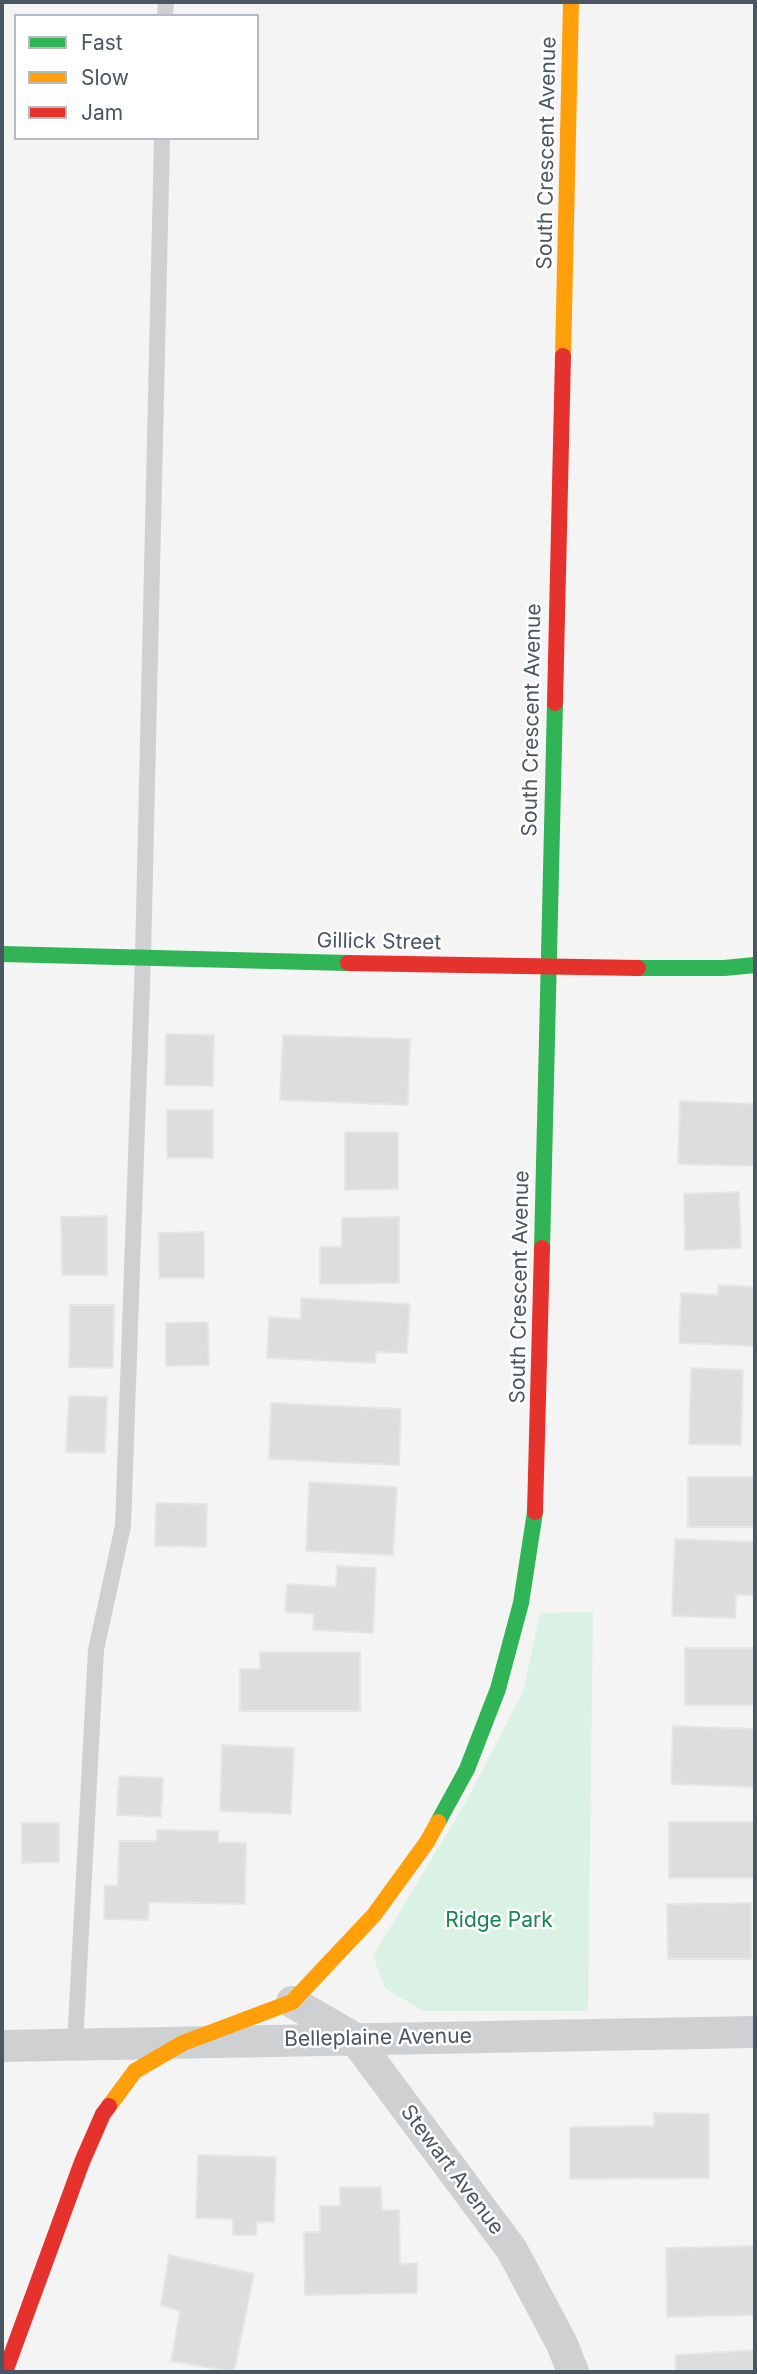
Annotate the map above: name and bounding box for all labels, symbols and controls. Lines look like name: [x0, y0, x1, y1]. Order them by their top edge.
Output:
legend: [14, 14, 259, 140]
text: Fast: [81, 30, 123, 55]
street label: South Crescent Avenue: [532, 36, 562, 270]
text: Slow: [81, 65, 129, 90]
text: Jam: [81, 100, 123, 125]
street label: South Crescent Avenue: [517, 603, 547, 837]
street label: Gillick Street: [316, 928, 442, 956]
street label: South Crescent Avenue: [505, 1170, 535, 1404]
park label: Ridge Park: [445, 1908, 553, 1934]
street label: Belleplaine Avenue: [284, 2024, 472, 2052]
street label: Stewart Avenue: [395, 2100, 509, 2240]

